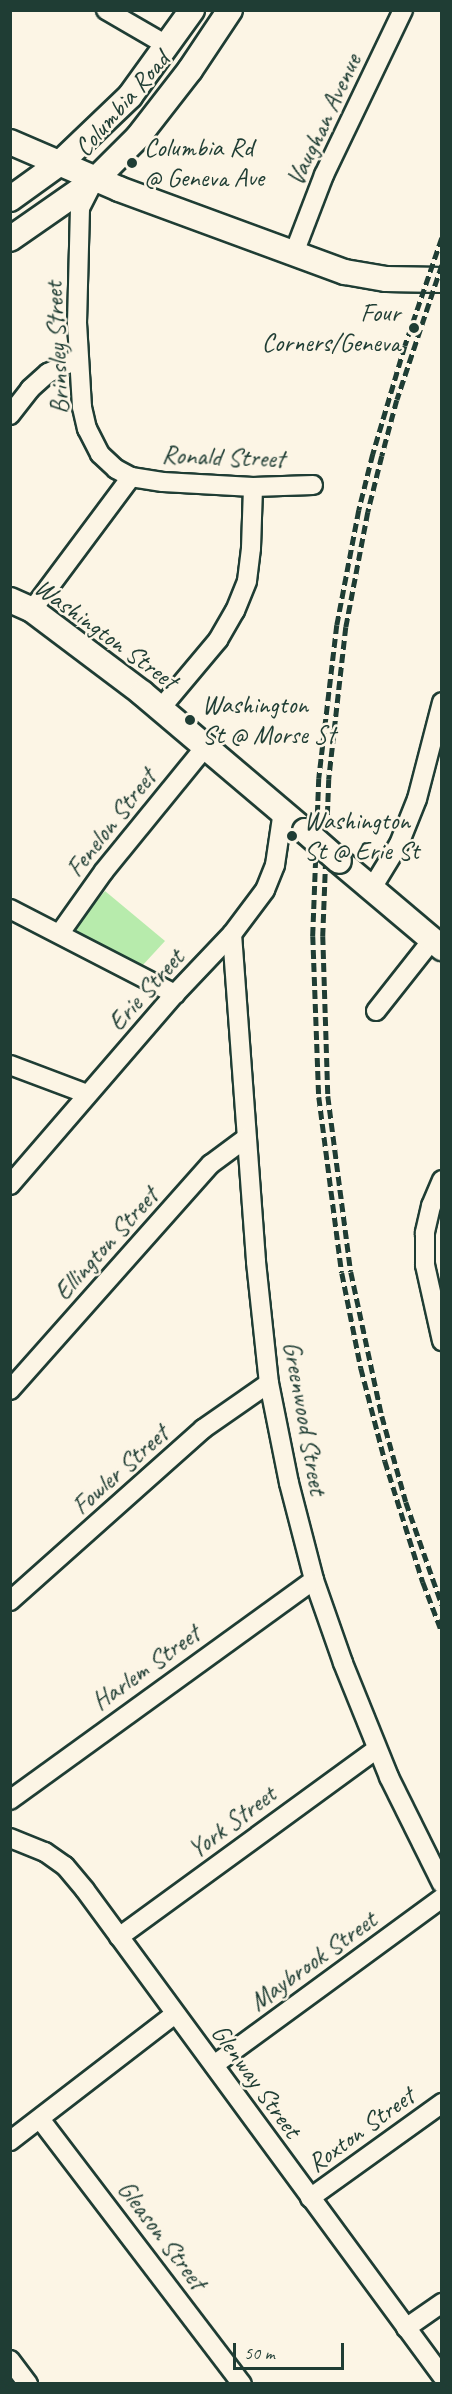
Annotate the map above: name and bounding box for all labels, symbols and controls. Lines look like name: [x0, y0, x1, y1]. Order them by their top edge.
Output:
street label: Columbia Road: [68, 45, 176, 163]
street label: Vaughan Avenue: [280, 49, 368, 191]
place label: Columbia Rd @ Geneva Ave: [144, 132, 264, 194]
marker: Columbia Rd @ Geneva Ave: [125, 156, 139, 170]
street label: Brinsley Street: [38, 281, 76, 415]
place label: Four Corners/Geneva: [262, 297, 400, 358]
marker: Four Corners/Geneva: [405, 319, 423, 337]
street label: Ronald Street: [161, 439, 285, 475]
street label: Washington Street: [28, 572, 184, 696]
place label: Washington St @ Morse St: [202, 689, 336, 750]
marker: Washington St @ Morse St: [183, 713, 197, 727]
street label: Fenelon Street: [59, 763, 163, 883]
place label: Washington St @ Erie St: [304, 805, 420, 867]
marker: Washington St @ Erie St: [285, 829, 299, 843]
street label: Erie Street: [101, 943, 191, 1037]
street label: Ellington Street: [47, 1181, 165, 1307]
street label: Greenwood Street: [276, 1339, 334, 1497]
street label: Fowler Street: [65, 1419, 175, 1521]
street label: Harlem Street: [86, 1618, 206, 1718]
street label: York Street: [182, 1779, 282, 1865]
street label: Maybrook Street: [243, 1904, 383, 2018]
street label: Glenway Street: [204, 2018, 308, 2144]
street label: Roxton Street: [302, 2081, 420, 2179]
street label: Gleason Street: [111, 2174, 213, 2296]
scale bar: [236, 2331, 347, 2369]
text: 50 m: [244, 2342, 275, 2364]

